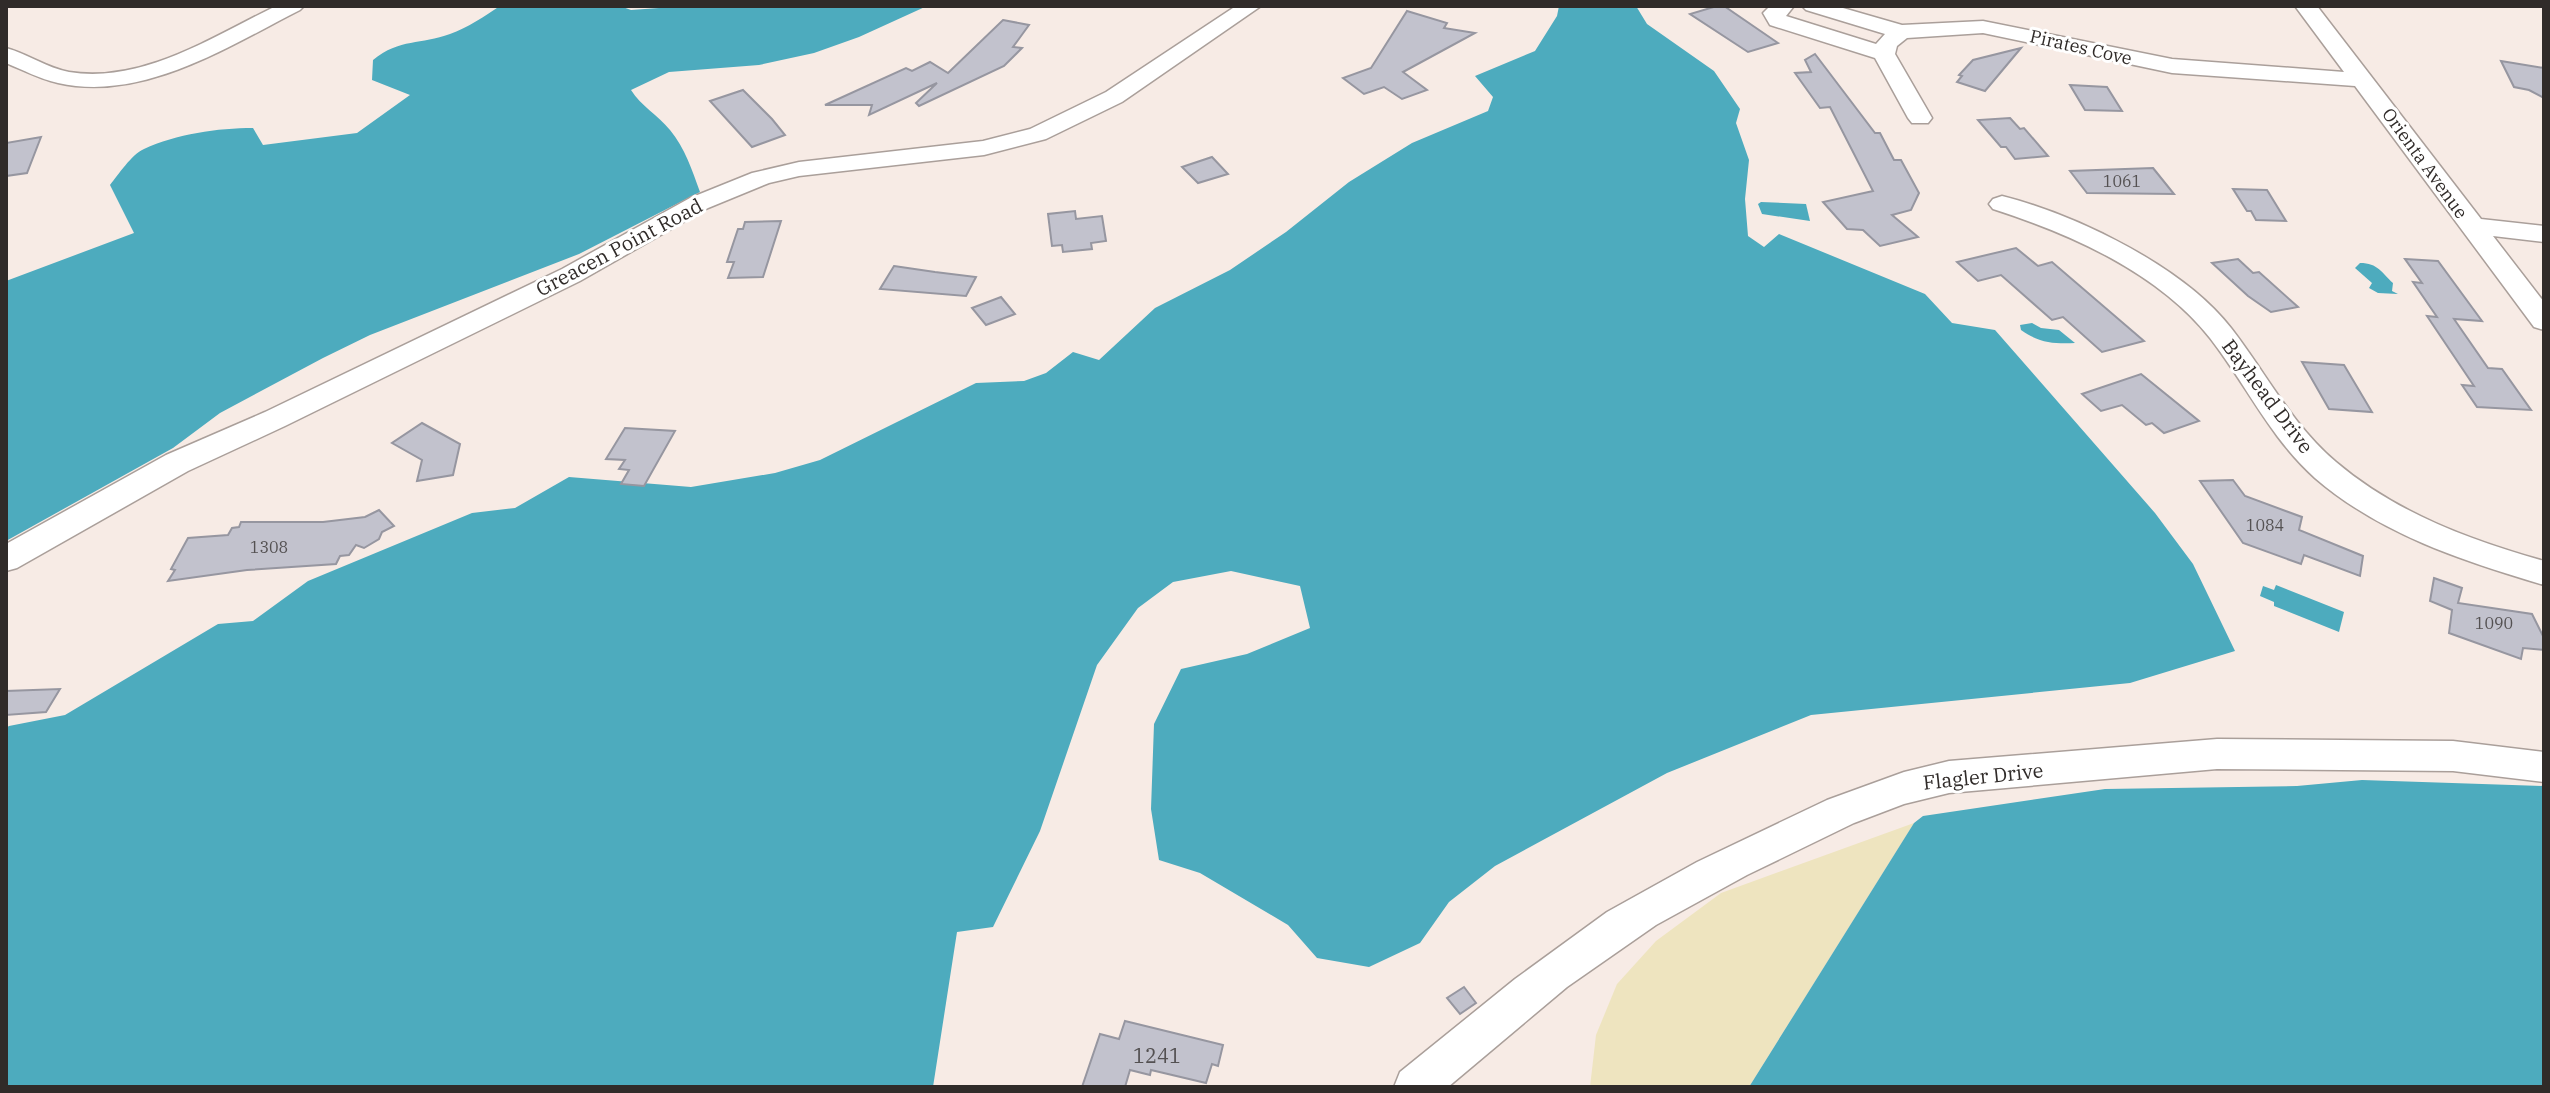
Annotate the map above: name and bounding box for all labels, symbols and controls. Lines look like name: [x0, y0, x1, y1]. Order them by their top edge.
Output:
street label: Pirates Cove: [2028, 24, 2134, 70]
street label: Orienta Avenue: [2377, 103, 2473, 223]
house number: 1061: [2103, 171, 2141, 191]
street label: Greacen Point Road: [531, 192, 707, 302]
street label: Bayhead Drive: [2216, 333, 2320, 459]
house number: 1084: [2246, 515, 2284, 535]
house number: 1308: [250, 537, 288, 557]
house number: 1090: [2475, 613, 2513, 633]
street label: Flagler Drive: [1921, 756, 2045, 796]
house number: 1241: [1133, 1042, 1181, 1069]

